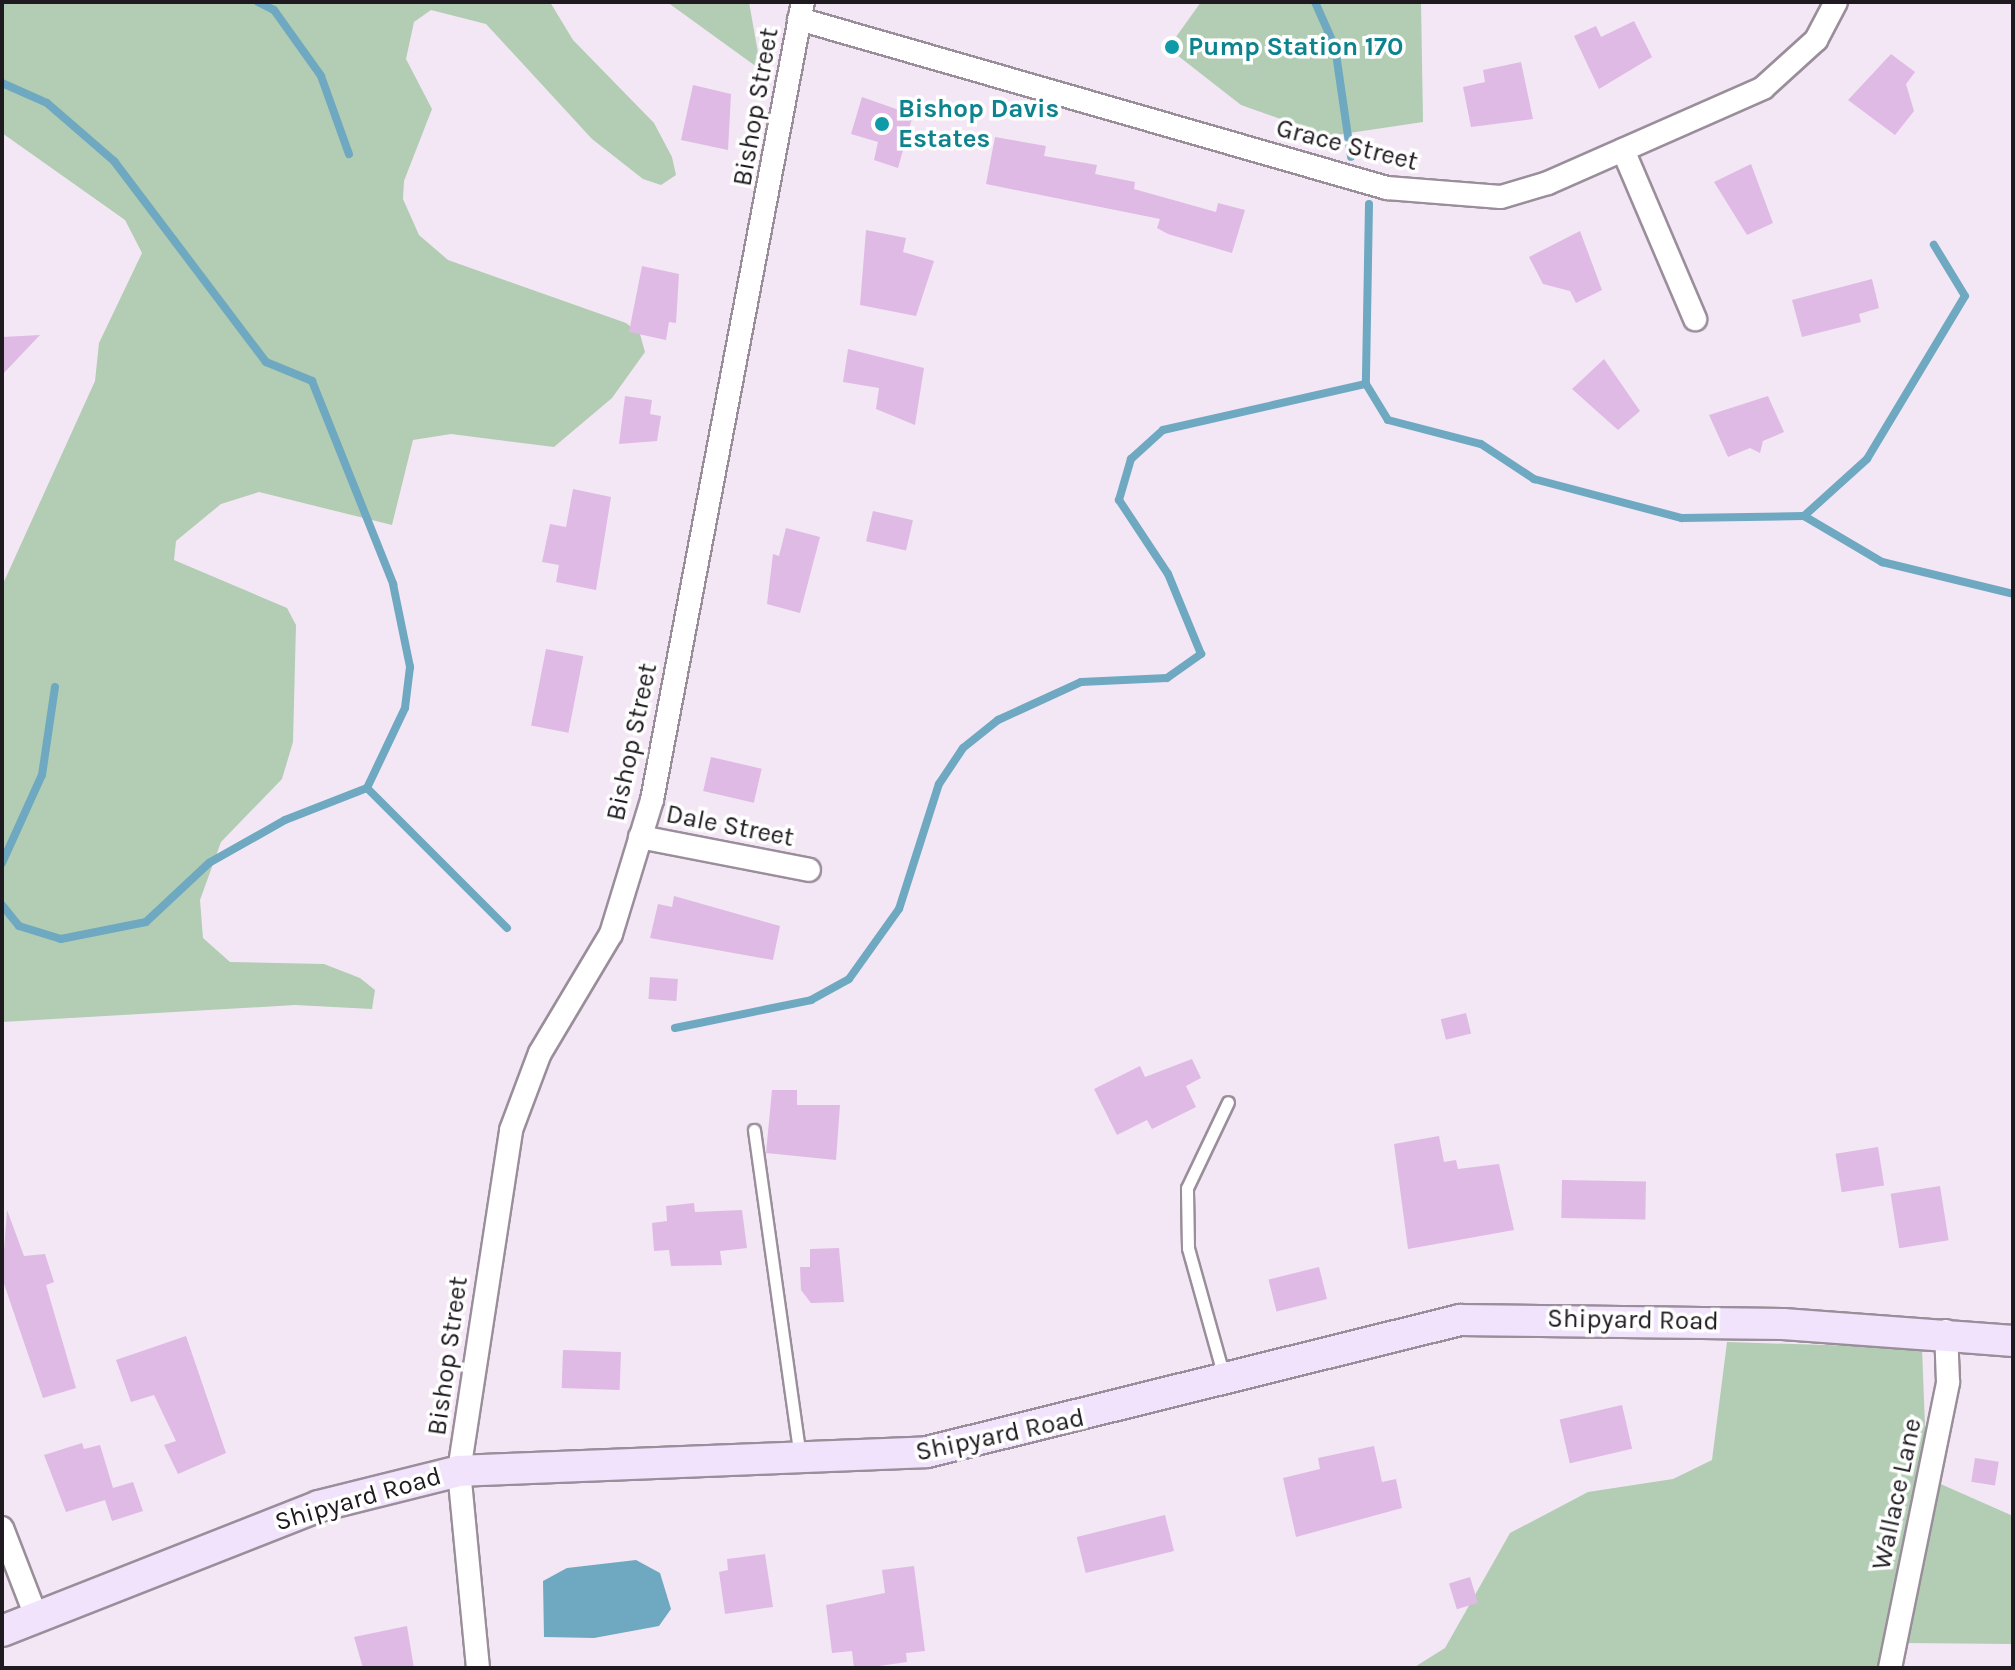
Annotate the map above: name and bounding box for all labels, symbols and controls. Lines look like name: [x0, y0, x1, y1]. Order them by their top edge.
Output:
street label: Bishop Street: [727, 25, 785, 189]
place label: Pump Station 170: [1188, 31, 1403, 63]
marker: Pump Station 170: [1163, 38, 1181, 56]
place label: Bishop Davis Estates: [898, 93, 1059, 154]
street label: Grace Street: [1273, 112, 1421, 178]
marker: Bishop Davis Estates: [873, 115, 891, 133]
street label: Bishop Street: [600, 660, 664, 824]
street label: Dale Street: [663, 798, 797, 854]
street label: Bishop Street: [421, 1275, 475, 1437]
street label: Shipyard Road: [1547, 1303, 1719, 1337]
street label: Shipyard Road: [913, 1402, 1087, 1468]
street label: Wallace Lane: [1866, 1415, 1928, 1573]
street label: Shipyard Road: [271, 1460, 445, 1538]

